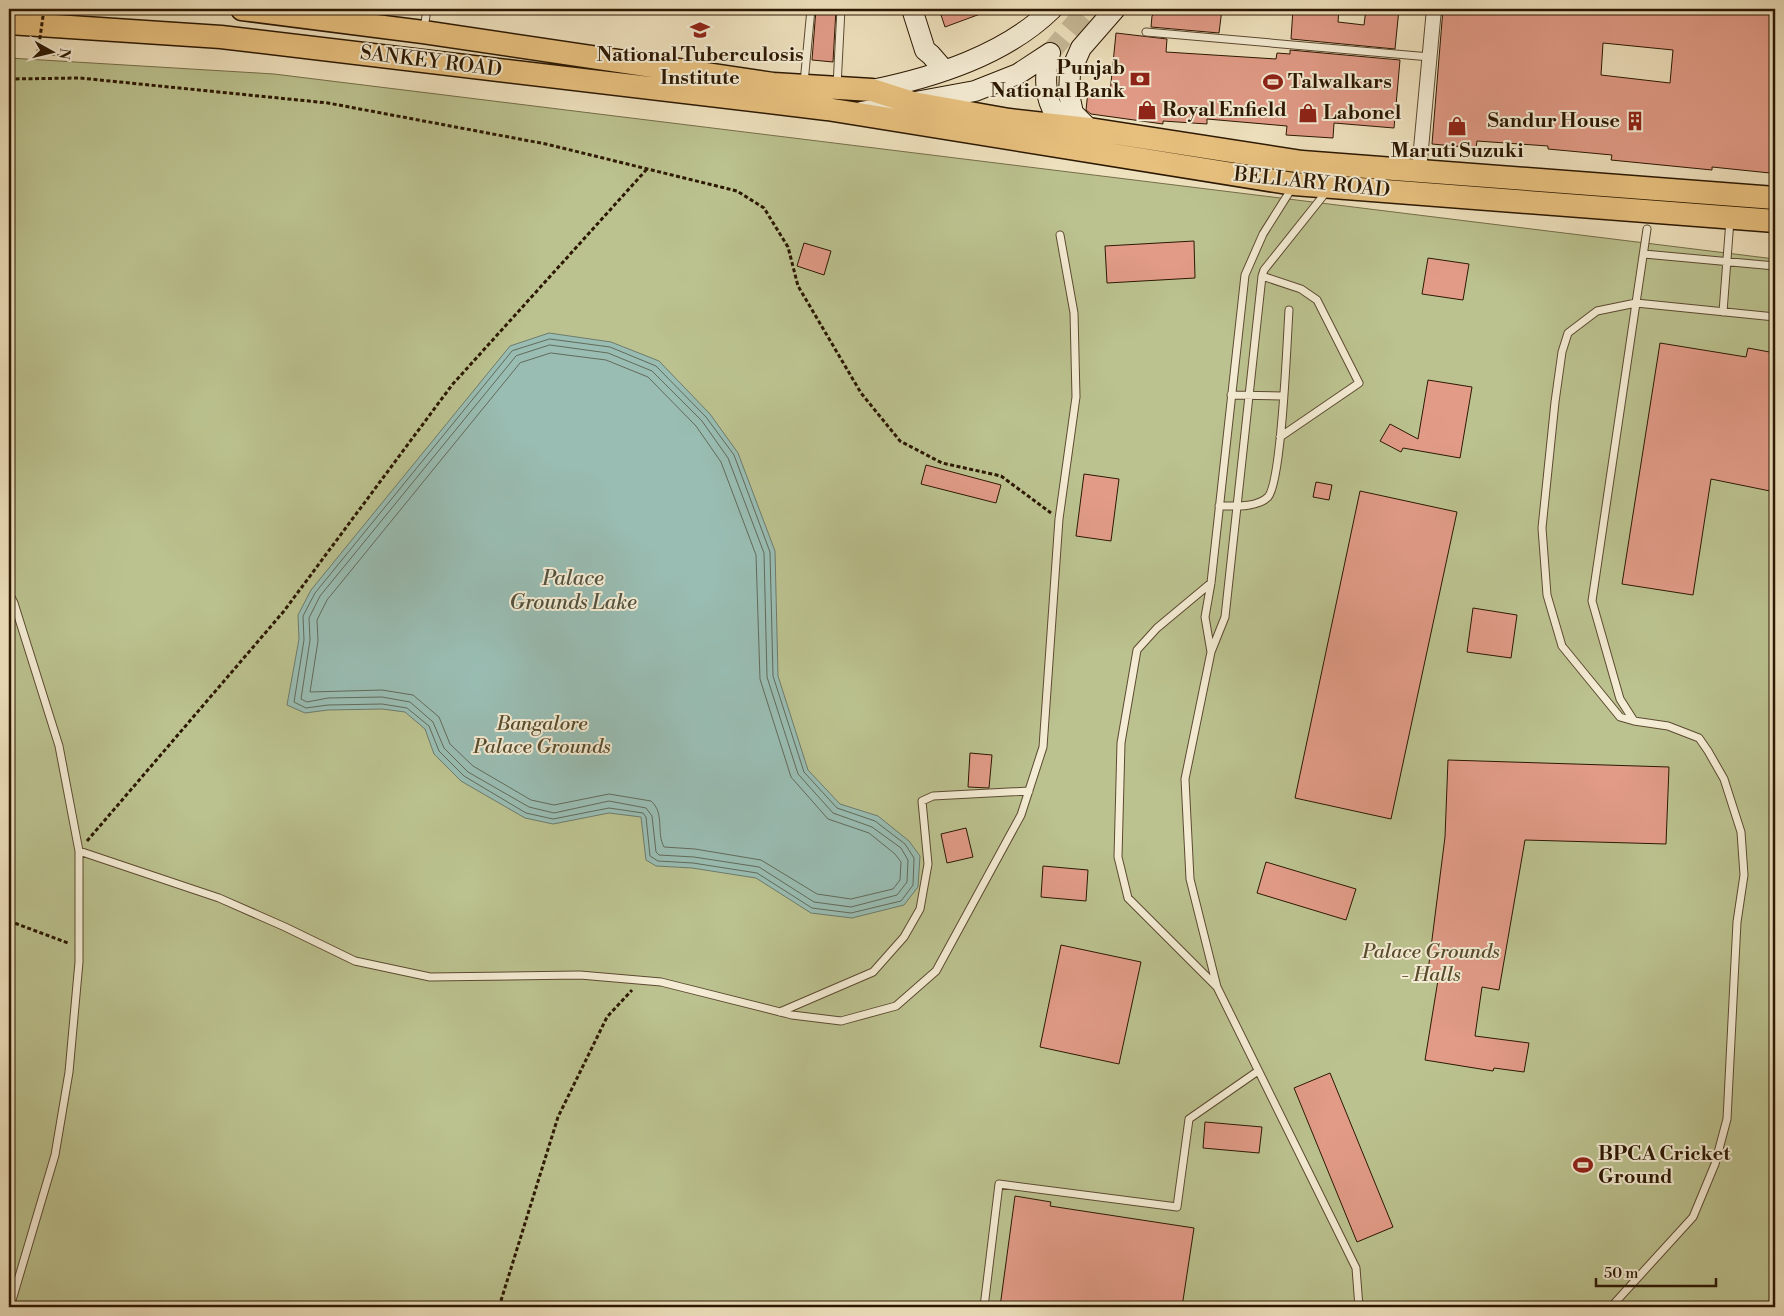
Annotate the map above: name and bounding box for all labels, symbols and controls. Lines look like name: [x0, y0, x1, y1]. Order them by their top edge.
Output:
school or university icon: National Tuberculosis Institute: [689, 19, 711, 41]
north arrow: [28, 28, 78, 78]
street label: SANKEY ROAD: [359, 41, 503, 83]
place label: National Tuberculosis Institute: [596, 43, 804, 91]
text: N: [54, 47, 74, 60]
place label: Punjab National Bank: [990, 56, 1126, 104]
bank icon: Punjab National Bank: [1129, 68, 1151, 90]
place label: Talwalkars: [1288, 70, 1392, 95]
sports icon: Talwalkars: [1262, 71, 1284, 93]
place label: Royal Enfield: [1162, 98, 1287, 123]
shop icon: Royal Enfield: [1136, 99, 1158, 121]
place label: Labonel: [1323, 101, 1402, 126]
shop icon: Labonel: [1297, 102, 1319, 124]
place label: Sandur House: [1487, 109, 1620, 134]
building icon: Sandur House: [1624, 110, 1646, 132]
shop icon: Maruti Suzuki: [1446, 115, 1468, 137]
place label: Maruti Suzuki: [1390, 139, 1524, 164]
street label: BELLARY ROAD: [1232, 162, 1391, 204]
water label: Palace Grounds Lake: [509, 566, 637, 616]
park label: Bangalore Palace Grounds: [472, 712, 611, 760]
park label: Palace Grounds - Halls: [1361, 940, 1500, 988]
place label: BPCA Cricket Ground: [1598, 1142, 1731, 1190]
sports icon: BPCA Cricket Ground: [1572, 1154, 1594, 1176]
scale bar: [1596, 1256, 1716, 1288]
text: 50 m: [1604, 1264, 1638, 1283]

